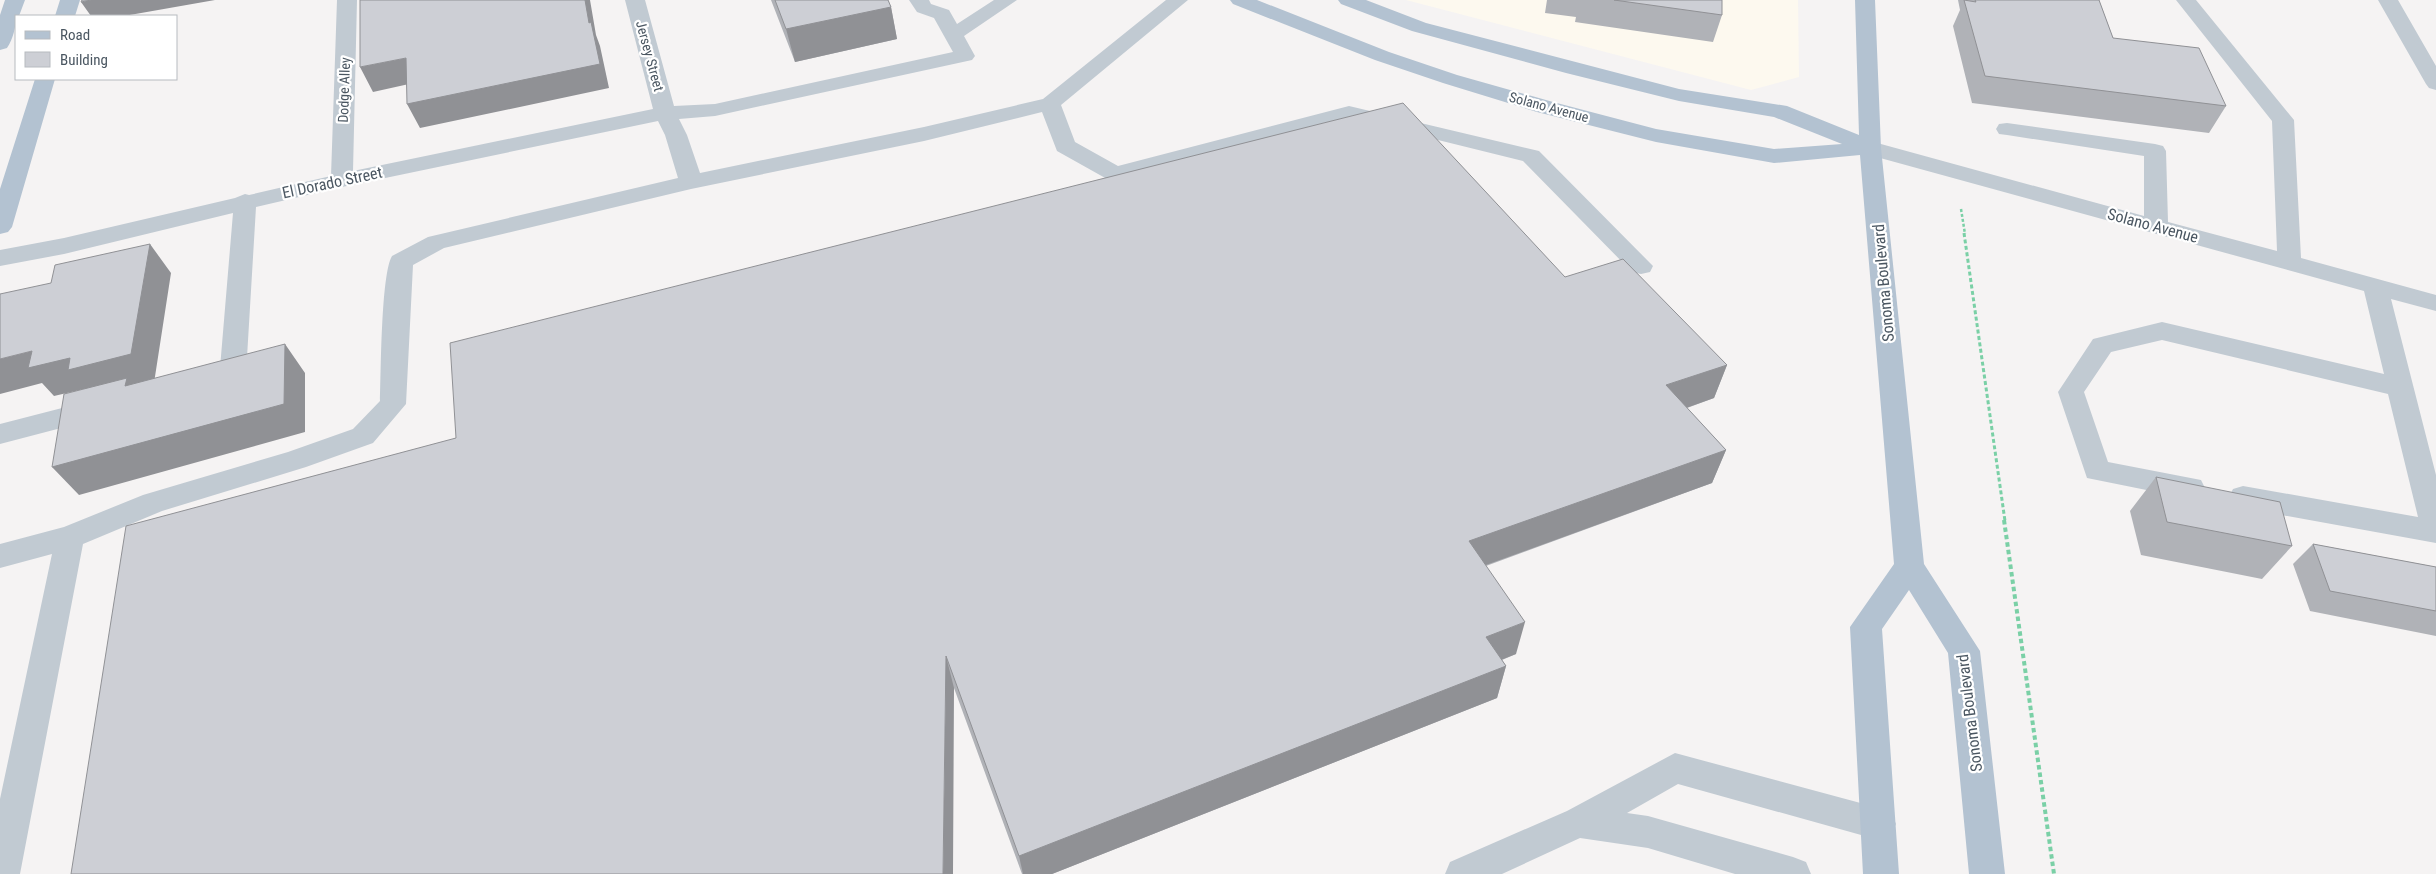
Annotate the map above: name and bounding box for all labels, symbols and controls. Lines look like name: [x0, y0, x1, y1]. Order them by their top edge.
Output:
legend: [15, 15, 178, 80]
street label: Jersey Street: [633, 19, 667, 93]
text: Road: [60, 26, 90, 44]
text: Building: [60, 51, 108, 69]
street label: Dodge Alley: [335, 57, 353, 123]
street label: Solano Avenue: [1508, 89, 1591, 125]
street label: El Dorado Street: [280, 163, 384, 202]
street label: Solano Avenue: [2105, 204, 2200, 247]
street label: Sonoma Boulevard: [1869, 223, 1898, 343]
street label: Sonoma Boulevard: [1953, 653, 1986, 773]

